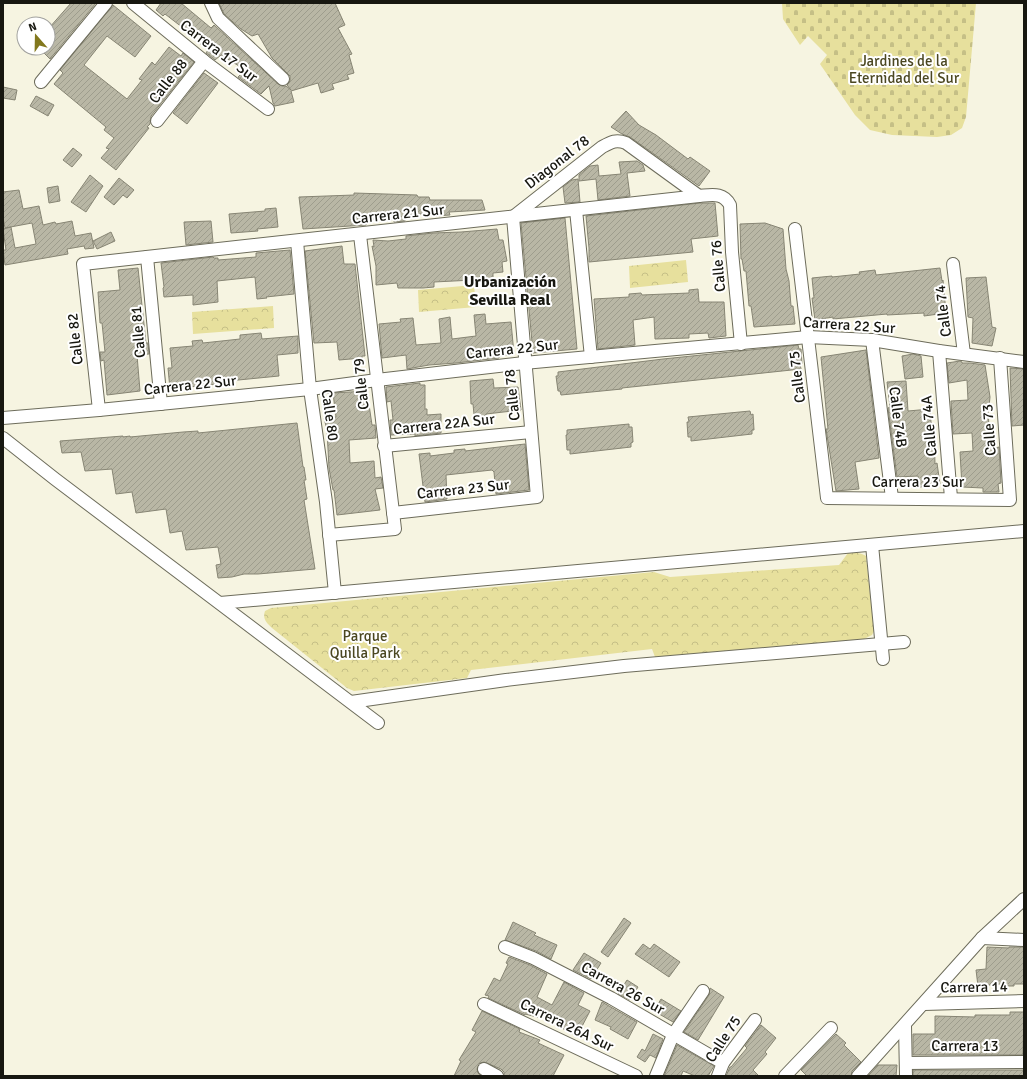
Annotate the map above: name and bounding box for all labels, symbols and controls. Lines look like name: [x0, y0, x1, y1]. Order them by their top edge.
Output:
north arrow: [16, 16, 56, 56]
street label: Carrera 17 Sur: [177, 16, 262, 86]
text: N: [27, 20, 39, 34]
park label: Jardines de la Eternidad del Sur: [849, 52, 960, 87]
street label: Calle 88: [145, 55, 191, 107]
street label: Diagonal 78: [521, 131, 593, 193]
street label: Carrera 21 Sur: [351, 200, 446, 228]
street label: Calle 76: [707, 239, 729, 293]
district label: Urbanización Sevilla Real: [464, 272, 556, 310]
street label: Calle 74: [931, 284, 955, 338]
street label: Calle 81: [127, 305, 149, 359]
street label: Calle 82: [63, 312, 87, 366]
street label: Carrera 22 Sur: [802, 313, 896, 337]
street label: Carrera 22 Sur: [465, 335, 560, 363]
street label: Calle 75: [785, 350, 809, 404]
street label: Calle 79: [349, 357, 373, 411]
street label: Calle 78: [500, 368, 524, 422]
street label: Carrera 22 Sur: [143, 371, 238, 399]
street label: Calle 74B: [885, 386, 911, 448]
street label: Calle 80: [317, 388, 343, 442]
street label: Calle 74A: [917, 395, 941, 457]
street label: Calle 73: [978, 403, 1000, 457]
street label: Carrera 22A Sur: [392, 410, 496, 438]
street label: Carrera 23 Sur: [872, 473, 965, 491]
street label: Carrera 23 Sur: [416, 475, 511, 503]
park label: Parque Quilla Park: [330, 627, 401, 662]
street label: Carrera 26 Sur: [578, 958, 668, 1019]
street label: Carrera 14: [940, 977, 1008, 997]
street label: Carrera 26A Sur: [517, 995, 617, 1056]
street label: Calle 75: [701, 1012, 745, 1066]
street label: Carrera 13: [931, 1037, 999, 1055]

